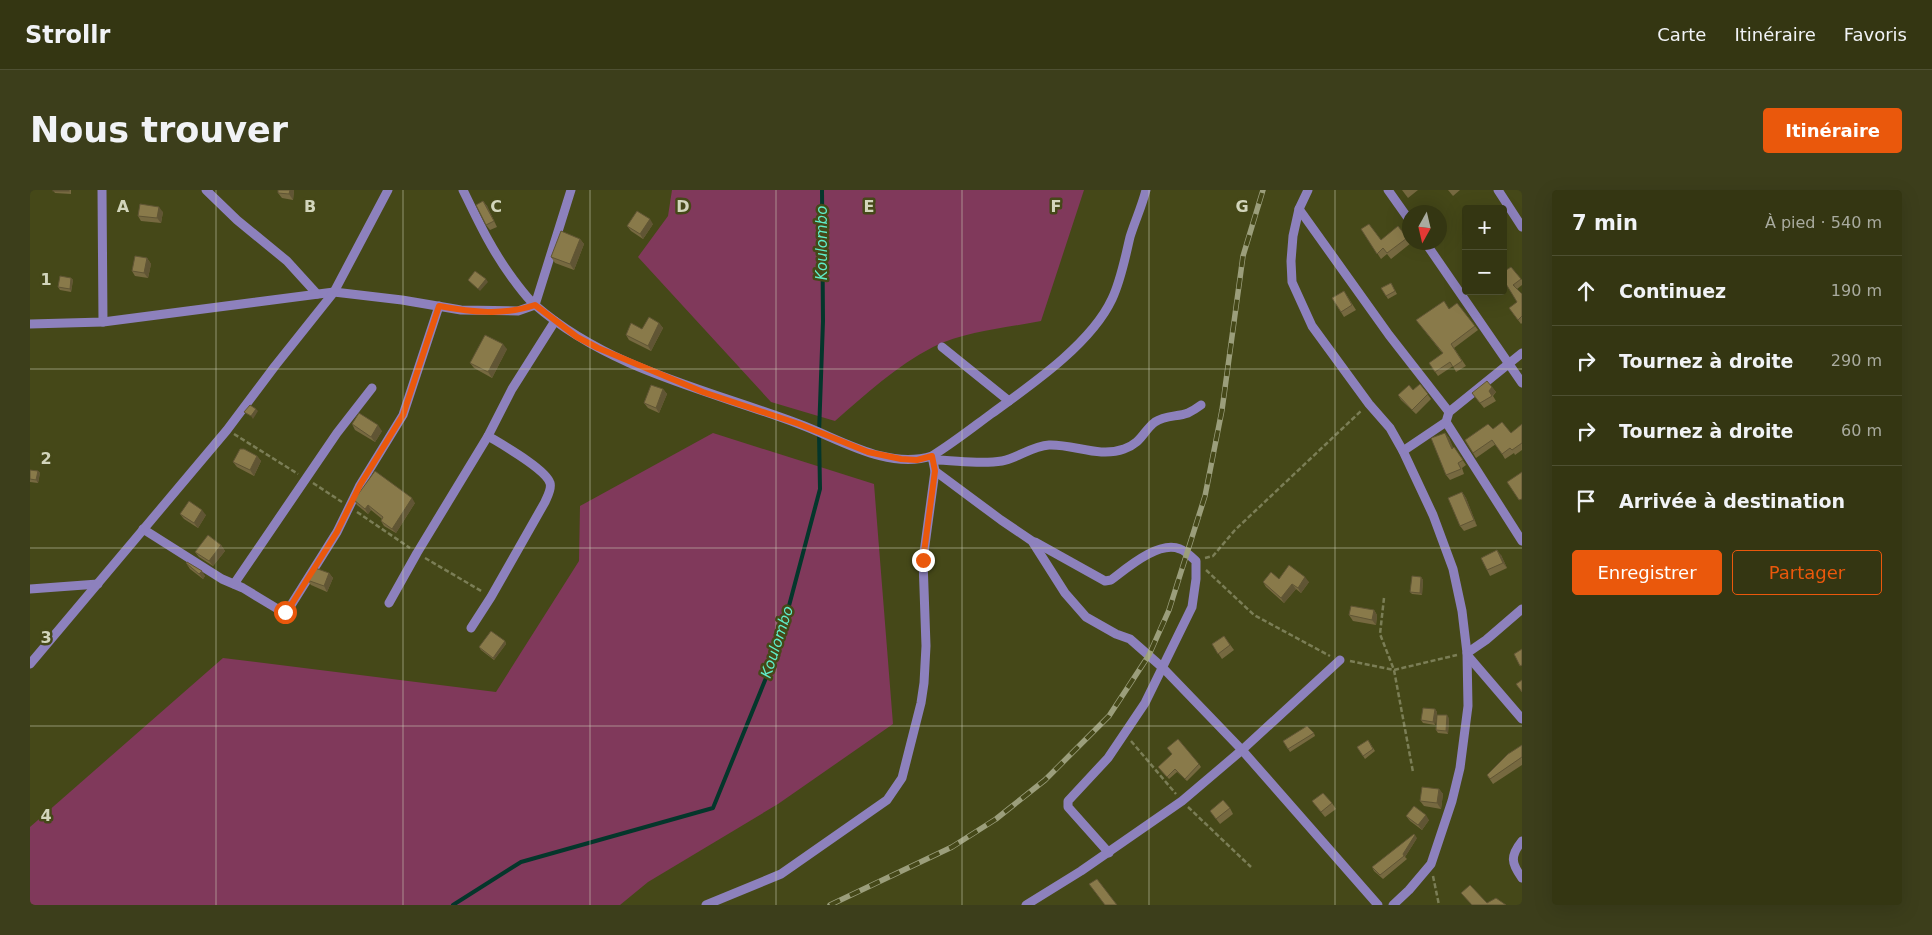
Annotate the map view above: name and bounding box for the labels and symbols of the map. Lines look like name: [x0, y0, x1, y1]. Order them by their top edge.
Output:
text: A: [117, 197, 130, 216]
text: B: [304, 197, 316, 216]
text: C: [490, 197, 502, 216]
text: D: [676, 197, 690, 216]
text: E: [864, 197, 874, 216]
text: F: [1051, 197, 1061, 216]
text: G: [1235, 197, 1249, 216]
north arrow: [1402, 205, 1447, 250]
water label: Koulombo: [813, 206, 831, 280]
text: 1: [40, 270, 52, 289]
text: 2: [40, 449, 52, 468]
route end: [912, 549, 935, 572]
route start: [274, 601, 297, 624]
water label: Koulombo: [757, 604, 797, 680]
text: 3: [40, 628, 52, 647]
text: 4: [40, 806, 52, 825]

